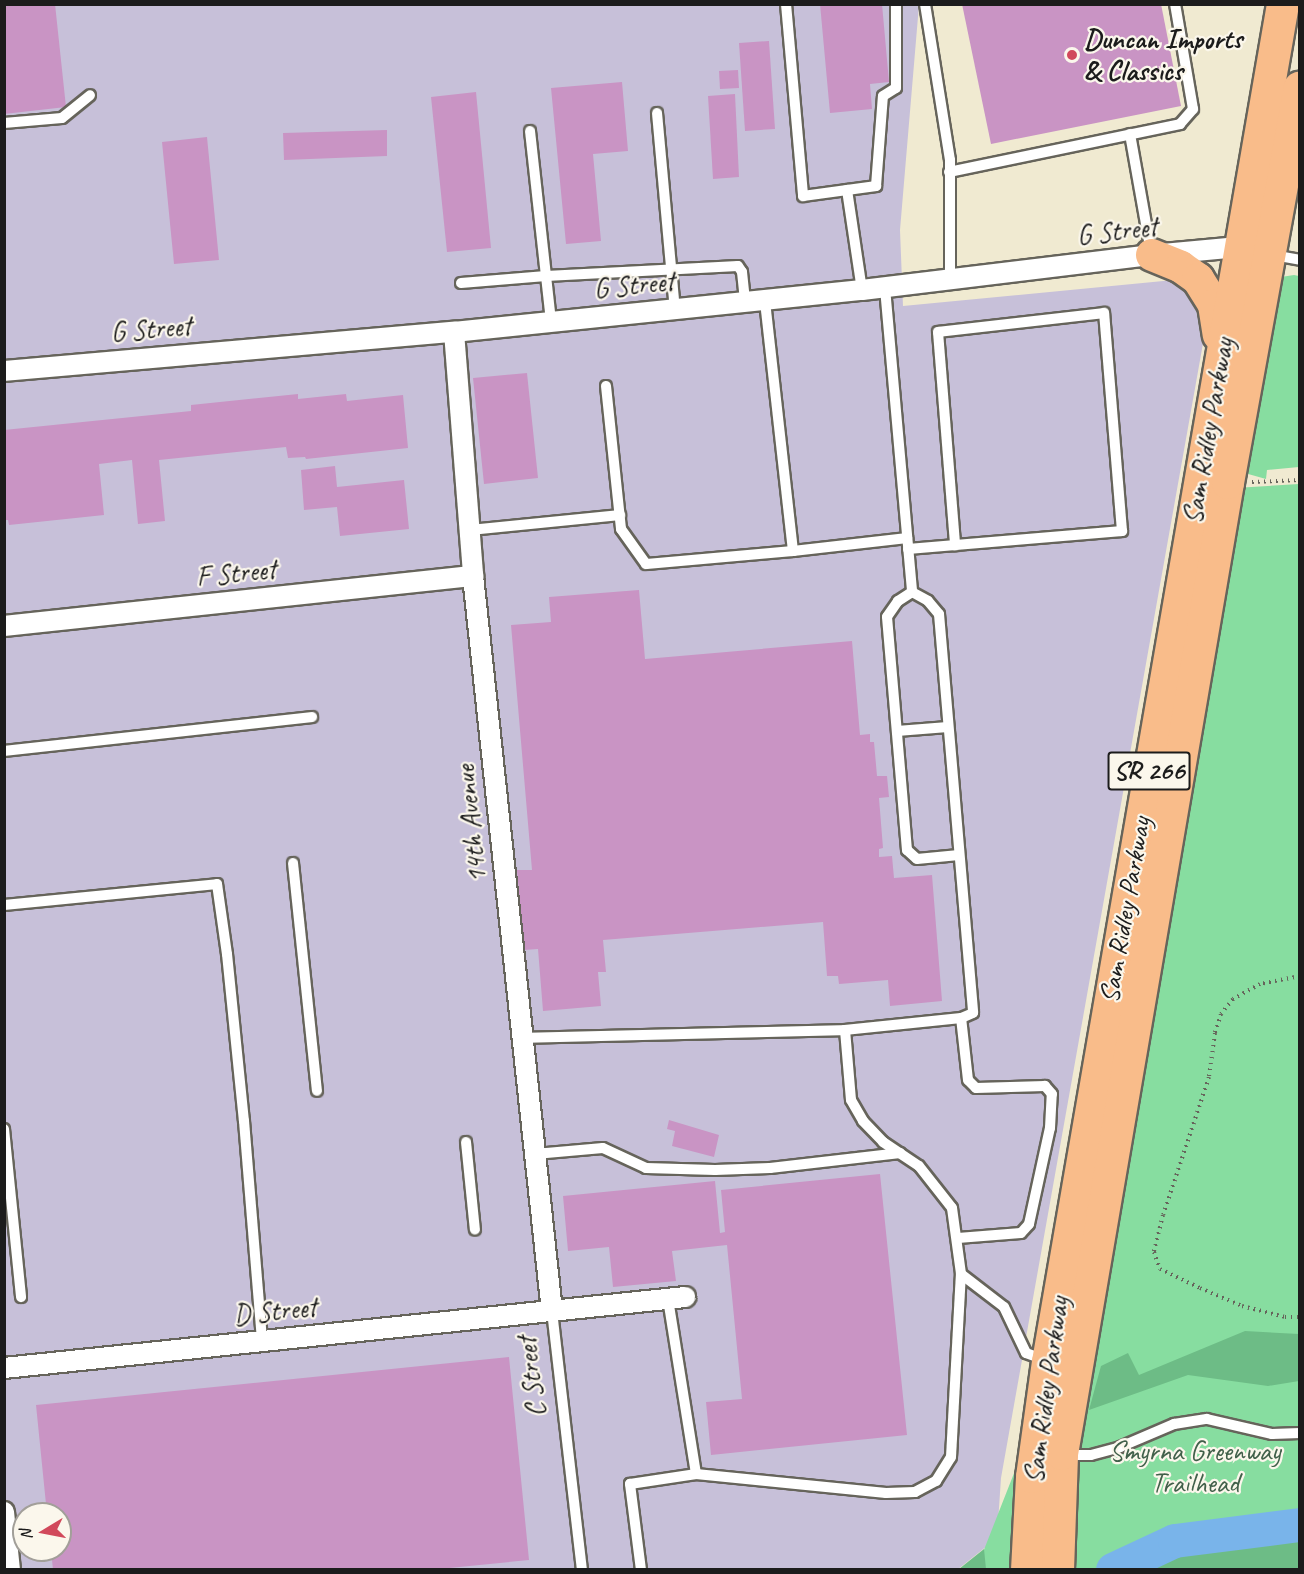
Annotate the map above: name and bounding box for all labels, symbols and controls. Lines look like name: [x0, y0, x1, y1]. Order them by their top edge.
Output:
place label: Duncan Imports & Classics: [1084, 22, 1242, 88]
marker: Duncan Imports & Classics: [1065, 48, 1079, 62]
street label: G Street: [1075, 209, 1159, 253]
street label: G Street: [592, 264, 676, 306]
street label: G Street: [109, 309, 193, 349]
street label: Sam Ridley Parkway: [1175, 335, 1241, 527]
street label: F Street: [194, 552, 278, 594]
road number: SR 266: [1107, 747, 1191, 795]
street label: 14th Avenue: [448, 763, 494, 885]
street label: Sam Ridley Parkway: [1092, 814, 1158, 1006]
street label: D Street: [232, 1290, 318, 1332]
street label: Sam Ridley Parkway: [1016, 1294, 1076, 1486]
street label: C Street: [509, 1335, 553, 1419]
park label: Smyrna Greenway Trailhead: [1110, 1434, 1280, 1500]
north arrow: [12, 1502, 72, 1562]
text: N: [16, 1528, 37, 1541]

